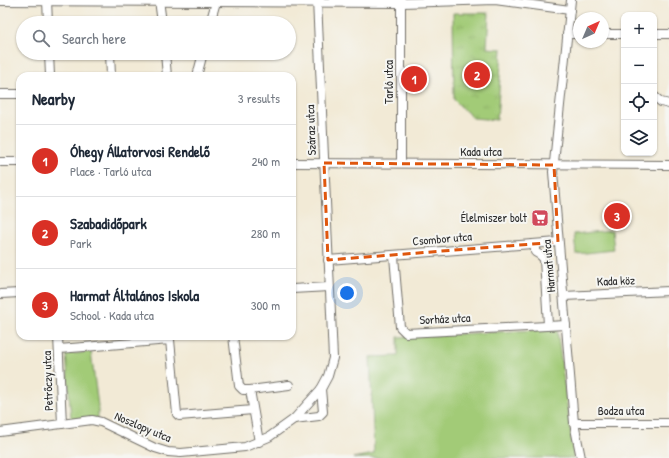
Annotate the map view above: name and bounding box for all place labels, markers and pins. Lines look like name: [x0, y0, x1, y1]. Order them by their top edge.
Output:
pin: 2: [464, 60, 490, 90]
pin: 1: [401, 64, 427, 94]
pin: 3: [604, 201, 630, 231]
supermarket icon: Élelmiszer bolt: [530, 208, 550, 228]
place label: Élelmiszer bolt: [461, 209, 528, 226]

